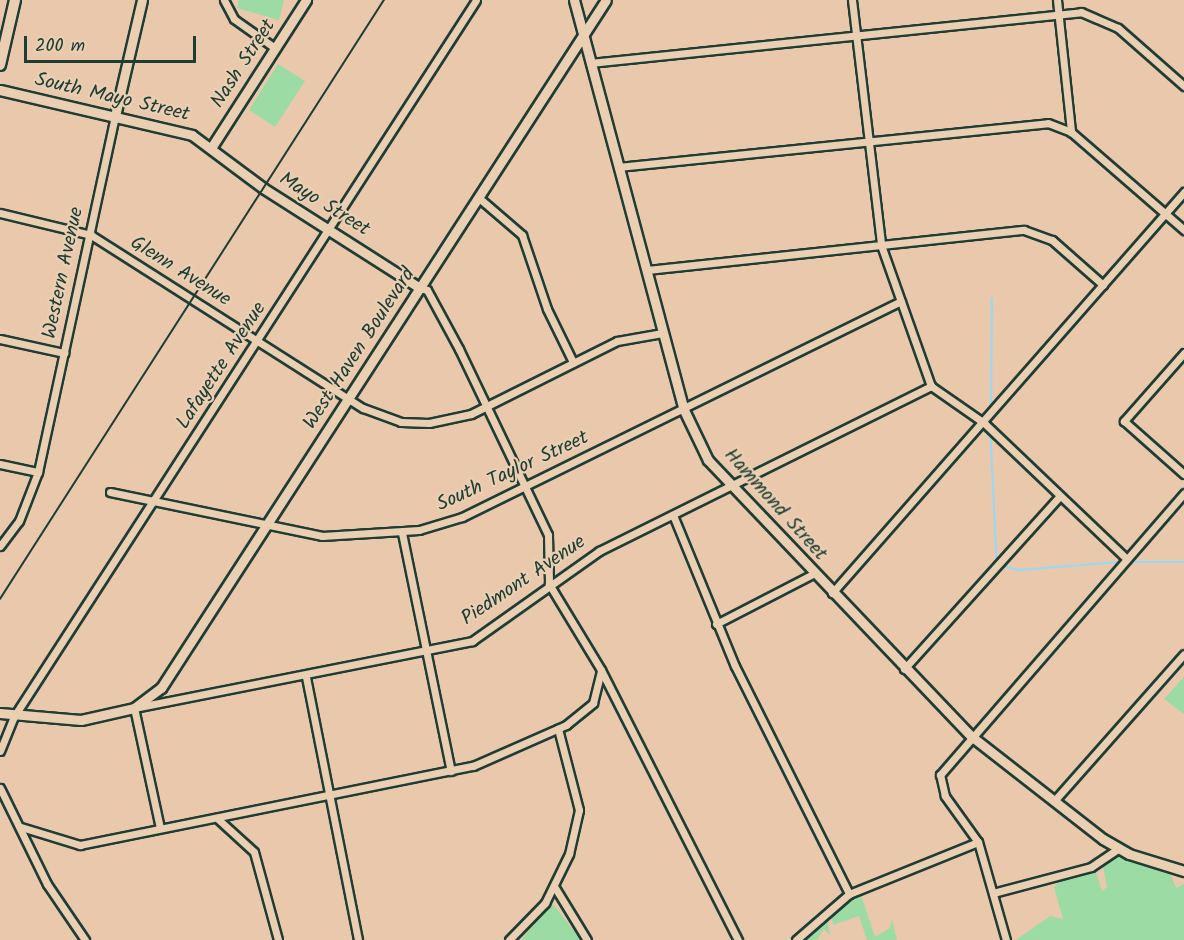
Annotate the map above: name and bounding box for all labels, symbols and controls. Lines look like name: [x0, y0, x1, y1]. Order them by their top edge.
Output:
street label: Nash Street: [206, 15, 282, 113]
scale bar: [27, 24, 200, 62]
text: 200 m: [35, 32, 85, 61]
street label: South Mayo Street: [32, 69, 192, 127]
street label: Mayo Street: [274, 168, 374, 242]
street label: Western Avenue: [38, 205, 90, 341]
street label: Glenn Avenue: [125, 232, 235, 312]
street label: West Haven Boulevard: [299, 264, 421, 434]
street label: Lafayette Avenue: [172, 298, 272, 434]
street label: South Taylor Street: [433, 426, 593, 518]
street label: Hammond Street: [718, 444, 832, 566]
street label: Piedmont Avenue: [457, 531, 591, 631]

